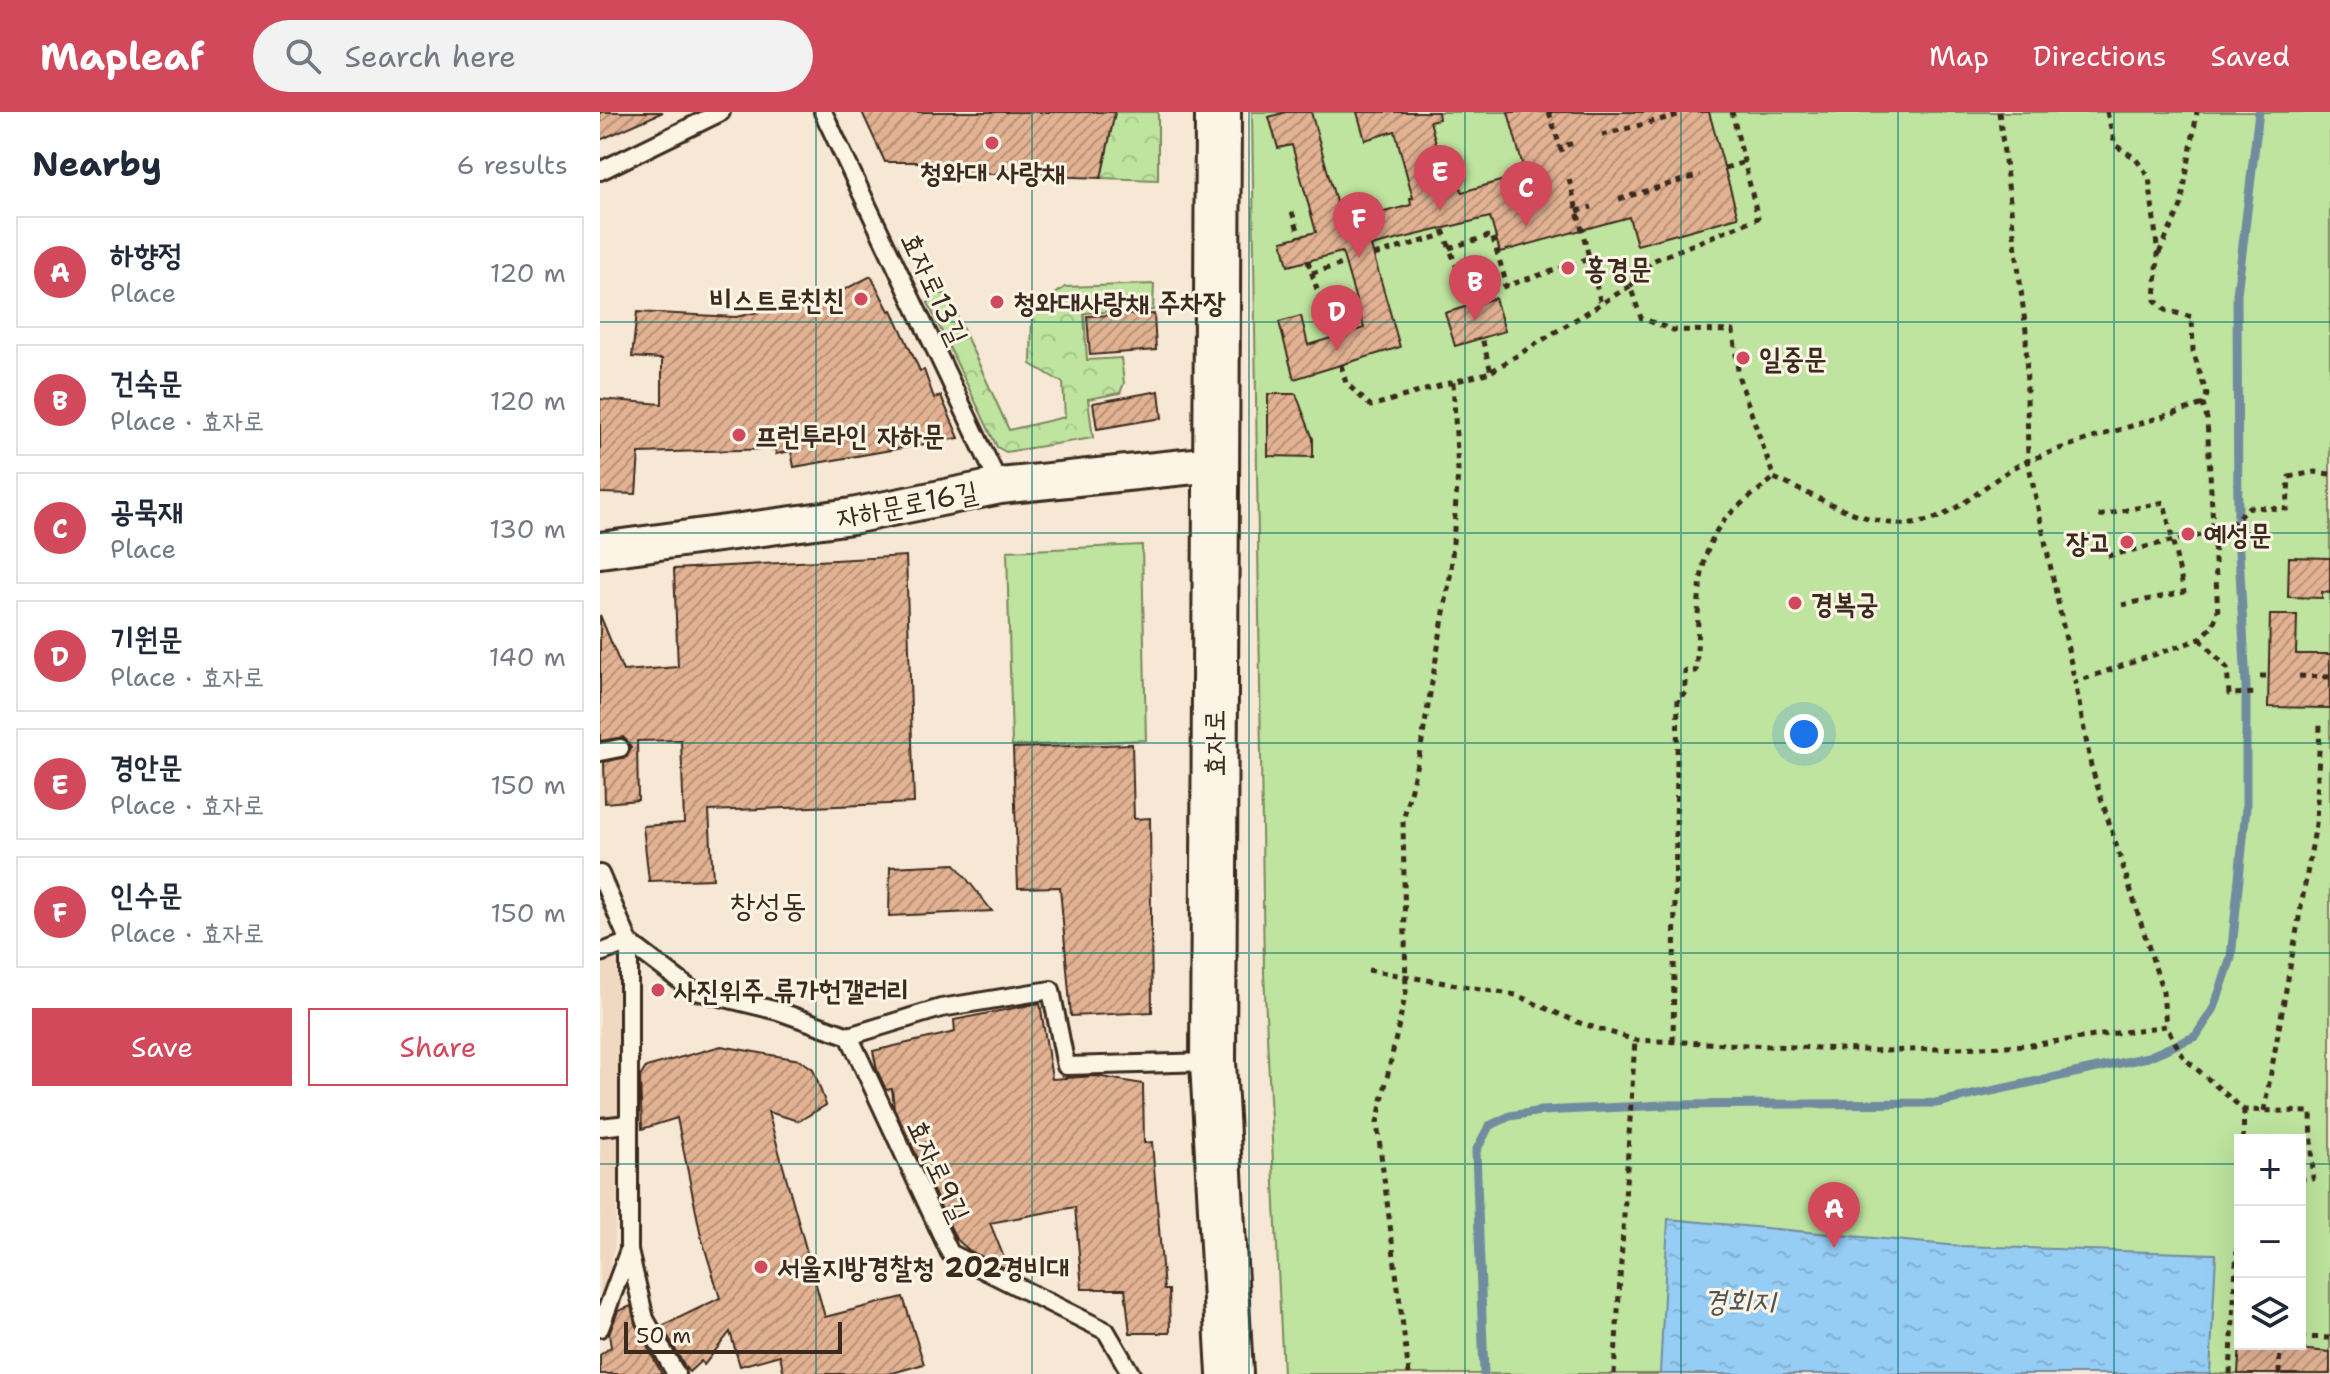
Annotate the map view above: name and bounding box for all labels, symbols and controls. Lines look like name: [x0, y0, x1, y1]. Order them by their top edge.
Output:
search box: [253, 20, 813, 92]
text: Mapleaf: [40, 31, 205, 82]
icon: search: [281, 34, 325, 78]
text: Search here: [345, 36, 516, 77]
text: Map: [1929, 37, 1989, 75]
text: Directions: [2033, 37, 2167, 75]
text: Saved: [2211, 37, 2290, 75]
marker: 청와대 사랑채: [983, 134, 1001, 152]
text: Nearby: [32, 141, 162, 187]
pin: E: [1414, 145, 1466, 211]
text: 6 results: [456, 147, 568, 182]
place label: 청와대 사랑채: [920, 153, 1065, 191]
pin: C: [1500, 161, 1552, 227]
pin: F: [1333, 192, 1385, 258]
street label: 효자로13길: [892, 226, 978, 350]
text: 하향정: [110, 234, 182, 275]
place label: 홍경문: [1584, 249, 1652, 287]
text: A: [50, 255, 70, 290]
text: 120 m: [490, 255, 566, 290]
pin: B: [1449, 255, 1501, 321]
marker: 홍경문: [1559, 259, 1577, 277]
text: Place: [110, 275, 176, 310]
place label: 비스트로친친: [710, 280, 845, 318]
place label: 청와대사랑채 주차장: [1013, 283, 1226, 321]
pin: D: [1311, 285, 1363, 351]
marker: 비스트로친친: [852, 290, 870, 308]
marker: 청와대사랑채 주차장: [988, 293, 1006, 311]
place label: 일중문: [1759, 339, 1827, 377]
marker: 일중문: [1734, 349, 1752, 367]
text: 건숙문: [110, 362, 182, 403]
text: B: [52, 383, 68, 418]
text: 120 m: [490, 383, 566, 418]
text: Place · 효자로: [110, 403, 264, 438]
place label: 프런투라인 자하문: [755, 416, 945, 454]
marker: 프런투라인 자하문: [730, 426, 748, 444]
street label: 자하문로16길: [833, 472, 981, 536]
text: 공묵재: [110, 490, 182, 531]
text: C: [52, 511, 68, 546]
text: 130 m: [489, 511, 566, 546]
place label: 예성문: [2204, 515, 2272, 553]
place label: 장고: [2066, 523, 2111, 561]
marker: 예성문: [2179, 525, 2197, 543]
text: Place: [110, 531, 176, 566]
marker: 장고: [2118, 533, 2136, 551]
place label: 경복궁: [1811, 584, 1879, 622]
marker: 경복궁: [1786, 594, 1804, 612]
text: 기원문: [110, 618, 182, 659]
text: D: [51, 639, 69, 674]
text: 140 m: [489, 639, 566, 674]
text: Place · 효자로: [110, 659, 264, 694]
street label: 효자로: [1195, 709, 1233, 777]
your location: [1784, 714, 1824, 754]
text: 경안문: [110, 746, 182, 787]
text: E: [51, 767, 69, 802]
text: 150 m: [490, 767, 566, 802]
text: Place · 효자로: [110, 787, 264, 822]
text: 인수문: [110, 874, 182, 915]
district label: 창성동: [729, 883, 807, 926]
text: F: [52, 895, 68, 930]
text: 150 m: [490, 895, 566, 930]
text: Place · 효자로: [110, 915, 264, 950]
place label: 사진위주 류가헌갤러리: [673, 971, 909, 1009]
marker: 사진위주 류가헌갤러리: [649, 981, 667, 999]
button: Save: [32, 1008, 292, 1086]
button: Share: [308, 1008, 568, 1086]
street label: 효자로9길: [899, 1112, 979, 1228]
map controls: [2234, 1134, 2306, 1350]
button: +: [2234, 1134, 2306, 1206]
pin: A: [1808, 1182, 1860, 1248]
button: −: [2234, 1206, 2306, 1278]
place label: 서울지방경찰청 202경비대: [777, 1248, 1069, 1286]
marker: 서울지방경찰청 202경비대: [752, 1258, 770, 1276]
button: layers: [2234, 1278, 2306, 1350]
water label: 경회지: [1703, 1280, 1778, 1321]
scale bar: [624, 1318, 842, 1354]
text: 50 m: [636, 1321, 691, 1350]

